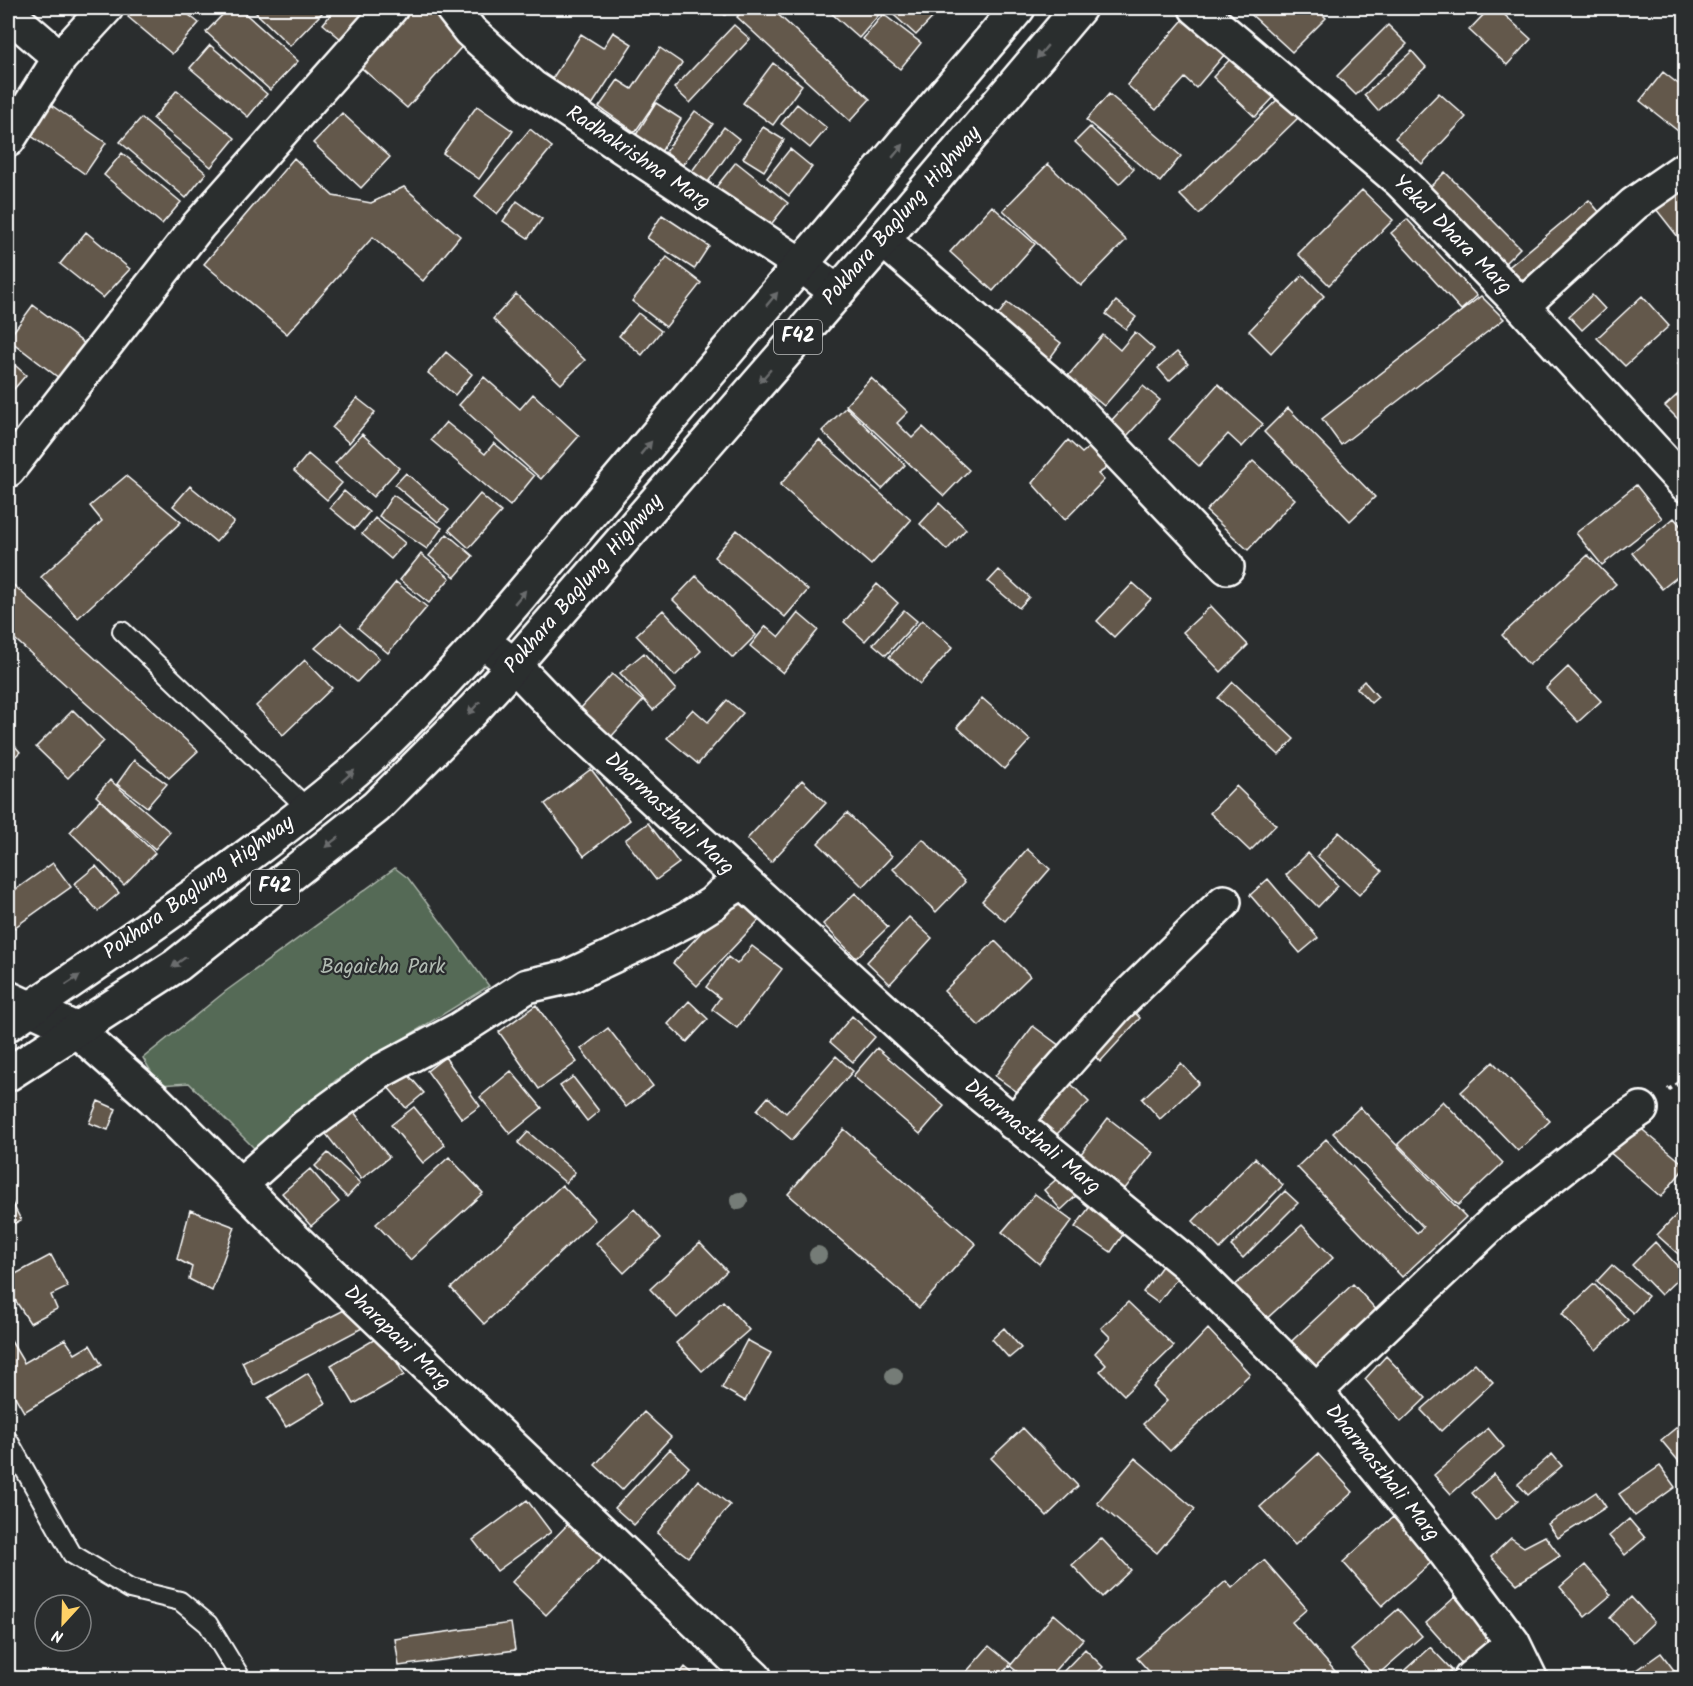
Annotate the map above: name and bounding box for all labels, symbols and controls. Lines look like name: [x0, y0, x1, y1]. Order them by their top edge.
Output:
one-way arrow: [1035, 44, 1048, 60]
street label: Radhakrishna Marg: [559, 97, 717, 219]
street label: Pokhara Baglung Highway: [814, 119, 990, 313]
one-way arrow: [892, 143, 904, 158]
street label: Yekal Dhara Marg: [1384, 167, 1520, 303]
one-way arrow: [765, 292, 778, 307]
road number: F42: [774, 320, 822, 354]
one-way arrow: [758, 368, 771, 384]
one-way arrow: [639, 441, 652, 456]
street label: Pokhara Baglung Highway: [496, 487, 672, 681]
one-way arrow: [513, 590, 526, 605]
one-way arrow: [467, 701, 481, 716]
street label: Dharmasthali Marg: [596, 745, 742, 883]
one-way arrow: [340, 770, 355, 783]
street label: Pokhara Baglung Highway: [97, 807, 302, 969]
one-way arrow: [324, 835, 340, 848]
road number: F42: [251, 870, 299, 904]
park label: Bagaicha Park: [321, 951, 446, 984]
one-way arrow: [172, 956, 187, 968]
one-way arrow: [65, 974, 82, 985]
street label: Dharmasthali Marg: [956, 1071, 1108, 1203]
street label: Dharapani Marg: [335, 1278, 459, 1398]
street label: Dharmasthali Marg: [1316, 1397, 1448, 1549]
north arrow: [33, 1593, 93, 1653]
text: N: [49, 1622, 67, 1649]

